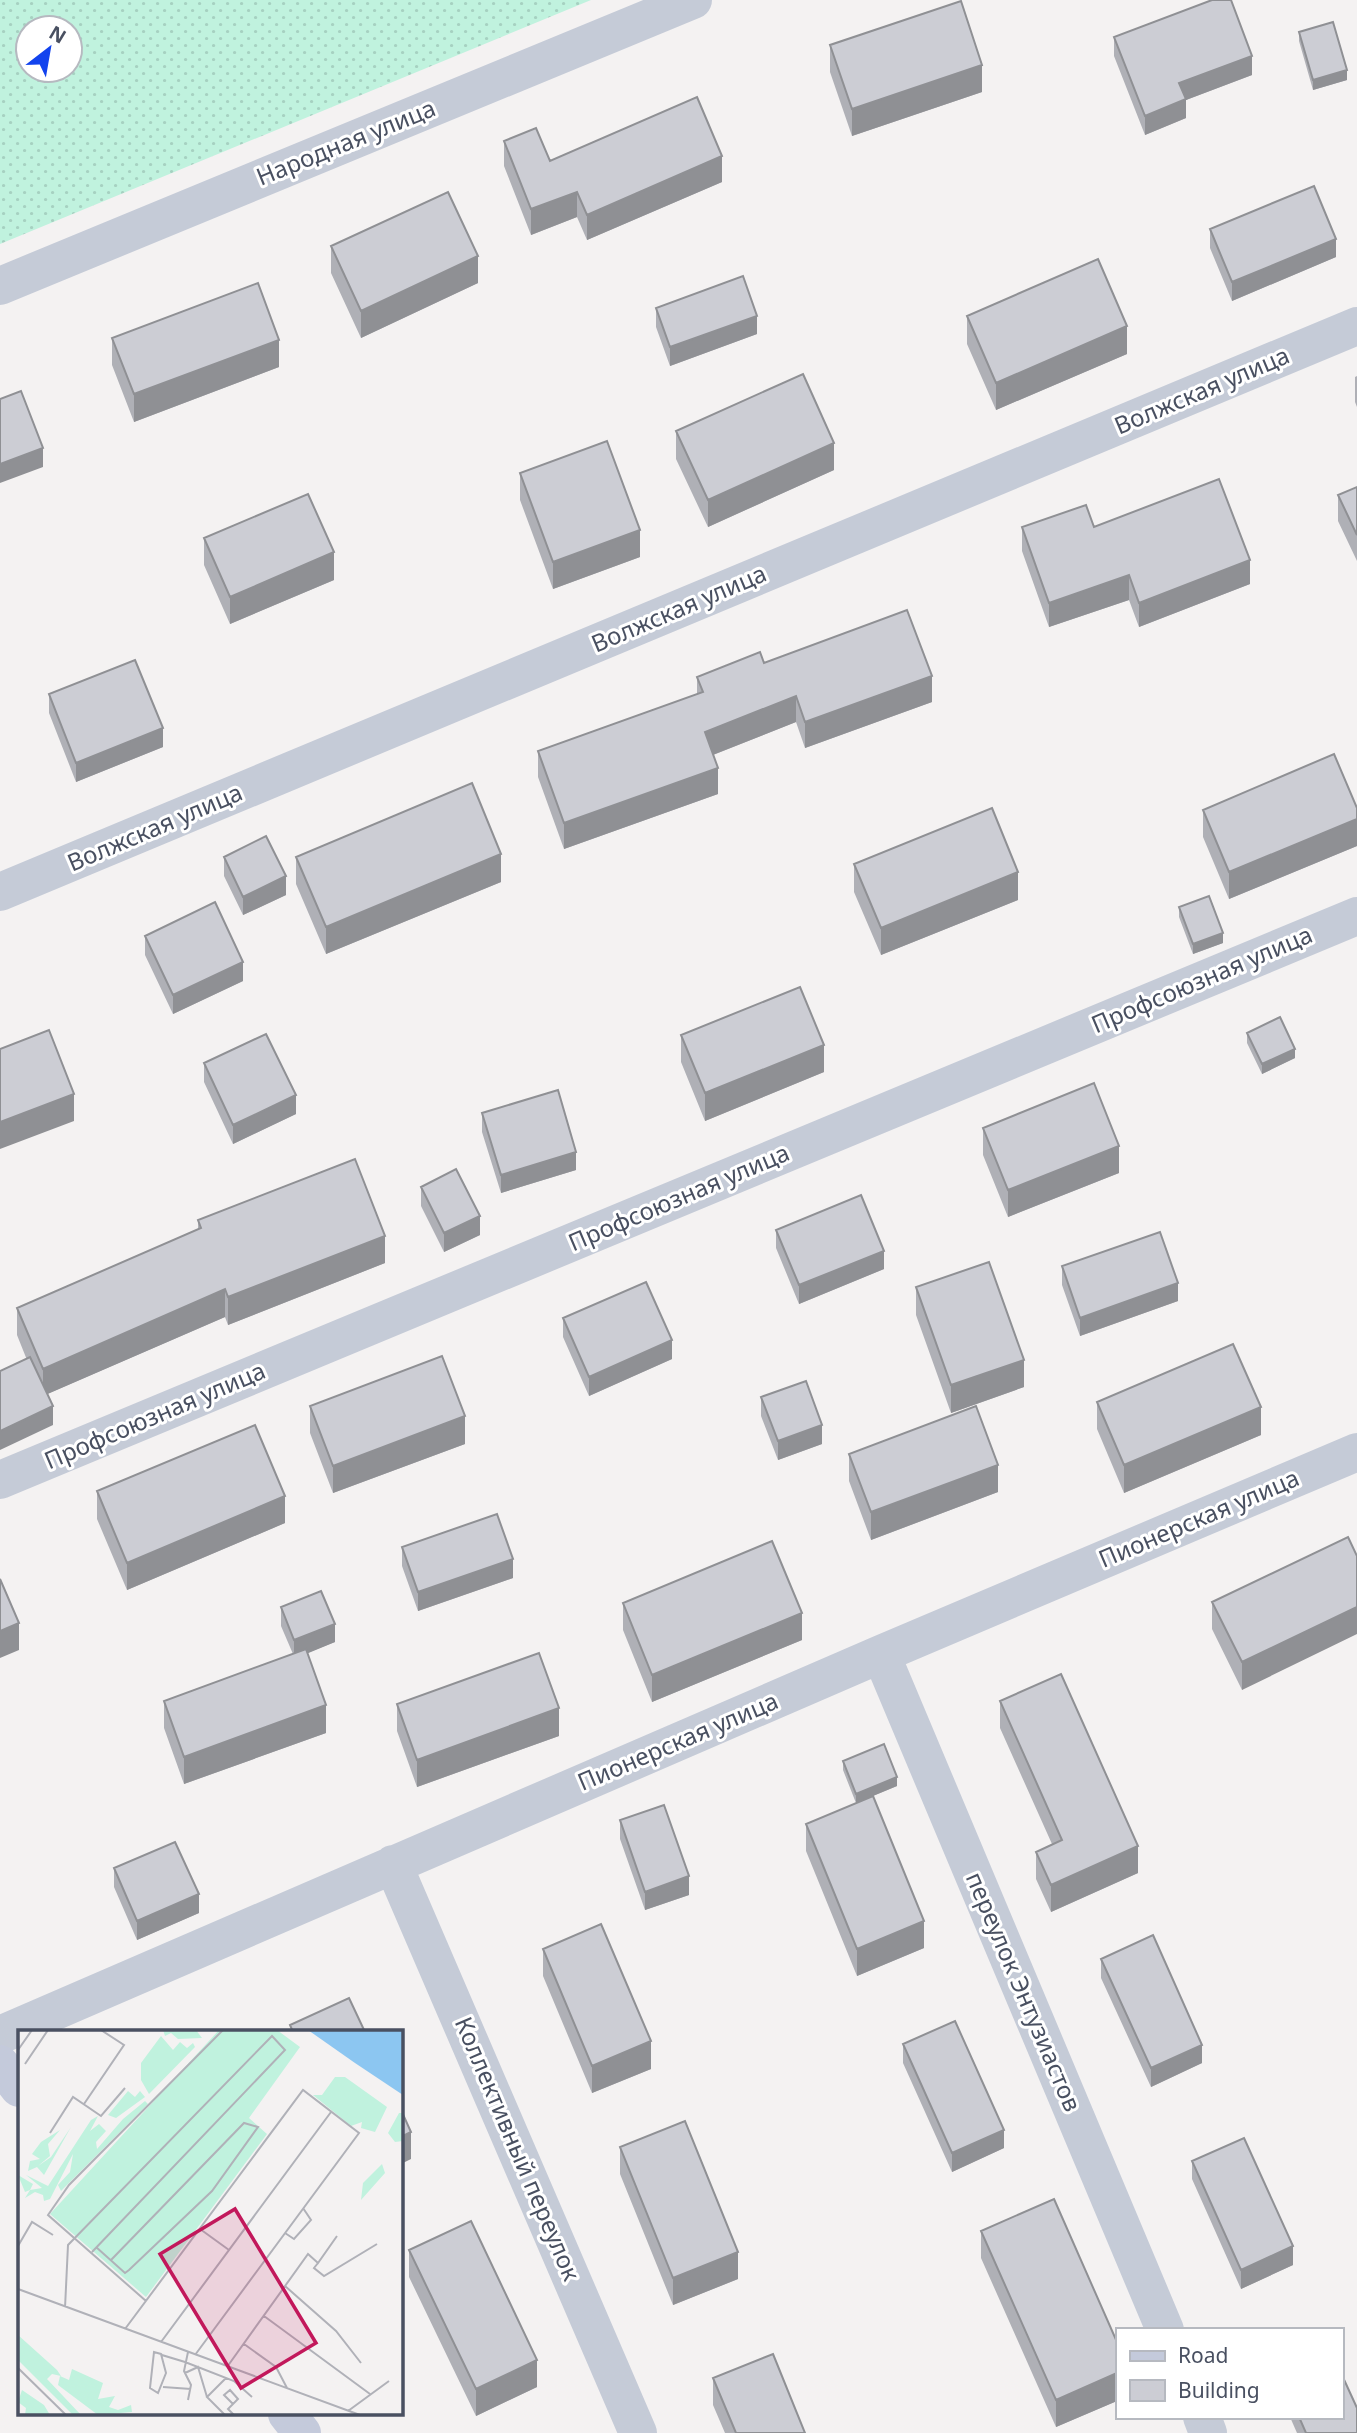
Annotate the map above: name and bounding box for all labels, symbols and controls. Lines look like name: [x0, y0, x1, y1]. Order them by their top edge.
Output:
north arrow: [14, 14, 84, 84]
text: N: [44, 19, 71, 50]
street label: Народная улица: [251, 91, 440, 193]
street label: Волжская улица: [1109, 338, 1294, 441]
street label: Волжская улица: [586, 556, 771, 659]
street label: Волжская улица: [62, 775, 247, 878]
street label: Профсоюзная улица: [1086, 917, 1317, 1040]
street label: Профсоюзная улица: [563, 1135, 794, 1258]
street label: Профсоюзная улица: [39, 1353, 270, 1476]
street label: Пионерская улица: [1093, 1460, 1304, 1575]
street label: Пионерская улица: [572, 1683, 783, 1798]
street label: переулок Энтузиастов: [959, 1867, 1090, 2116]
street label: Коллективный переулок: [448, 2011, 589, 2286]
inset map: [18, 2030, 402, 2416]
legend: [1116, 2328, 1343, 2419]
text: Road: [1178, 2341, 1228, 2369]
text: Building: [1178, 2376, 1260, 2404]

